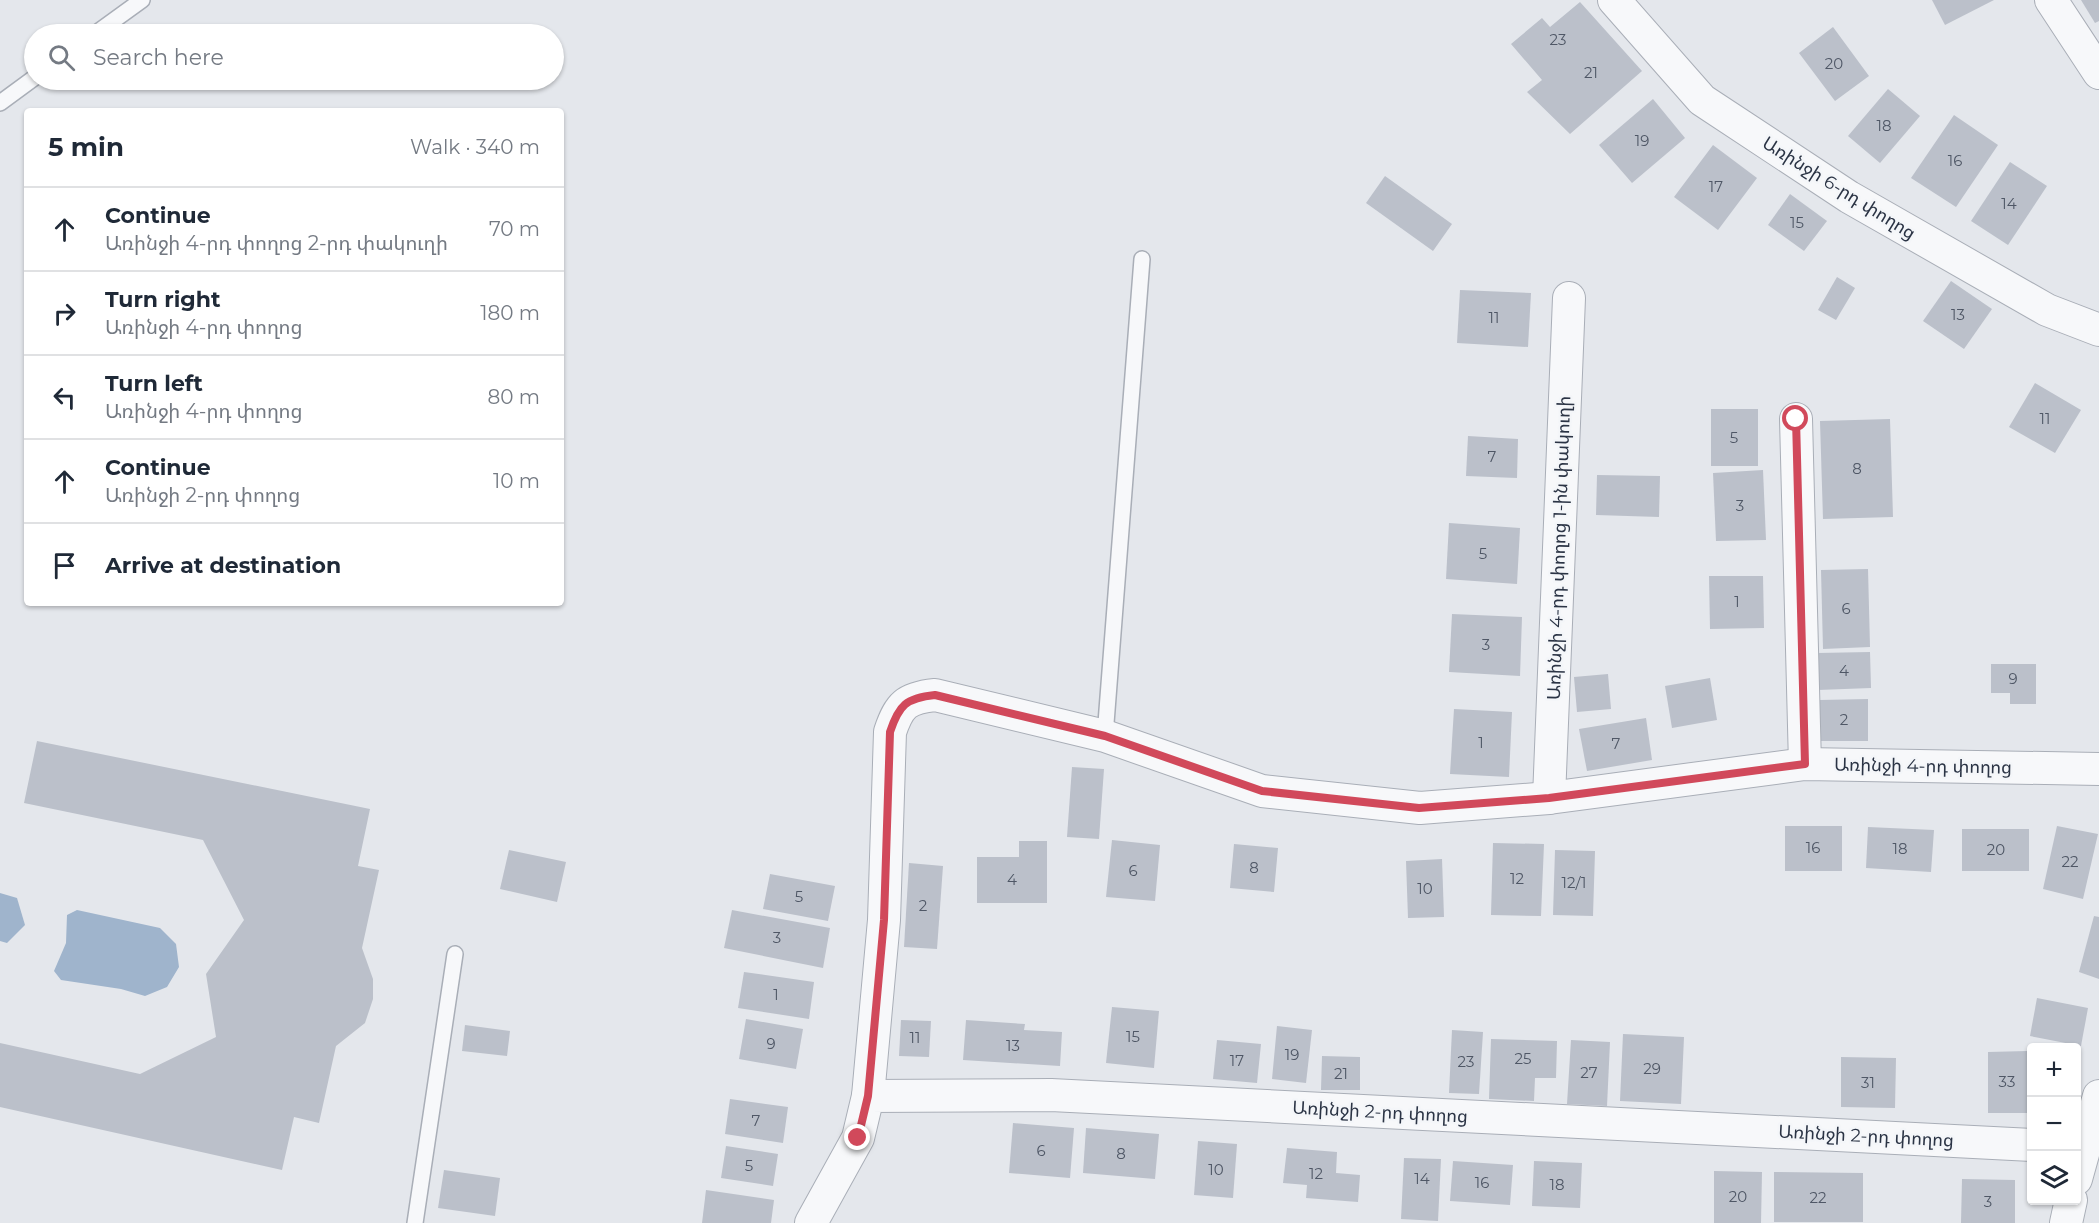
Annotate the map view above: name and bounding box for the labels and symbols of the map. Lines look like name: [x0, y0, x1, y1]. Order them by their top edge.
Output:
house number: 23: [1550, 30, 1566, 49]
house number: 20: [1825, 54, 1843, 73]
house number: 21: [1584, 63, 1598, 82]
house number: 18: [1877, 116, 1892, 135]
house number: 19: [1635, 131, 1649, 150]
street label: Առինջի 6-րդ փողոց: [1758, 132, 1920, 244]
house number: 16: [1948, 151, 1962, 170]
house number: 17: [1709, 177, 1723, 196]
house number: 14: [2001, 194, 2017, 213]
house number: 15: [1790, 213, 1804, 232]
house number: 13: [1951, 305, 1965, 324]
house number: 11: [1489, 308, 1499, 327]
street label: Առինջի 4-րդ փողոց 1-ին փակուղի: [1543, 396, 1575, 700]
route start: [1782, 405, 1808, 431]
house number: 11: [2040, 409, 2050, 428]
house number: 5: [1730, 428, 1738, 447]
house number: 7: [1488, 447, 1497, 466]
house number: 8: [1852, 459, 1862, 478]
house number: 3: [1736, 496, 1744, 515]
house number: 5: [1479, 544, 1487, 563]
house number: 1: [1734, 592, 1740, 611]
house number: 6: [1841, 599, 1851, 618]
house number: 3: [1482, 635, 1490, 654]
house number: 4: [1839, 661, 1849, 680]
house number: 9: [2008, 669, 2018, 688]
house number: 2: [1840, 710, 1848, 729]
house number: 1: [1478, 733, 1484, 752]
house number: 7: [1612, 734, 1621, 753]
street label: Առինջի 4-րդ փողոց: [1834, 753, 2012, 779]
house number: 16: [1806, 838, 1820, 857]
house number: 18: [1893, 839, 1908, 858]
house number: 20: [1987, 840, 2005, 859]
house number: 22: [2061, 852, 2079, 871]
house number: 8: [1249, 858, 1259, 877]
house number: 6: [1128, 861, 1138, 880]
house number: 12: [1510, 869, 1524, 888]
house number: 4: [1007, 870, 1017, 889]
house number: 12/1: [1562, 873, 1586, 892]
house number: 10: [1417, 879, 1433, 898]
house number: 5: [795, 887, 803, 906]
house number: 2: [919, 896, 927, 915]
house number: 3: [773, 928, 781, 947]
house number: 1: [773, 985, 779, 1004]
house number: 15: [1126, 1027, 1140, 1046]
house number: 11: [910, 1028, 920, 1047]
house number: 9: [766, 1034, 776, 1053]
house number: 13: [1006, 1036, 1020, 1055]
house number: 19: [1285, 1045, 1299, 1064]
house number: 25: [1514, 1049, 1532, 1068]
house number: 17: [1230, 1051, 1244, 1070]
house number: 23: [1458, 1052, 1474, 1071]
house number: 29: [1643, 1059, 1661, 1078]
house number: 27: [1580, 1063, 1598, 1082]
house number: 21: [1334, 1064, 1348, 1083]
house number: 33: [1999, 1072, 2015, 1091]
house number: 31: [1861, 1073, 1875, 1092]
street label: Առինջի 2-րդ փողոց: [1292, 1096, 1468, 1128]
house number: 7: [752, 1111, 761, 1130]
street label: Առինջի 2-րդ փողոց: [1778, 1120, 1954, 1152]
route end: [844, 1124, 870, 1150]
house number: 6: [1036, 1141, 1046, 1160]
house number: 8: [1116, 1144, 1126, 1163]
house number: 5: [745, 1156, 753, 1175]
house number: 10: [1208, 1160, 1224, 1179]
house number: 12: [1309, 1164, 1323, 1183]
house number: 14: [1414, 1169, 1430, 1188]
house number: 16: [1475, 1173, 1489, 1192]
house number: 18: [1550, 1175, 1565, 1194]
house number: 20: [1729, 1187, 1747, 1206]
house number: 22: [1809, 1188, 1827, 1207]
house number: 3: [1984, 1192, 1992, 1211]

